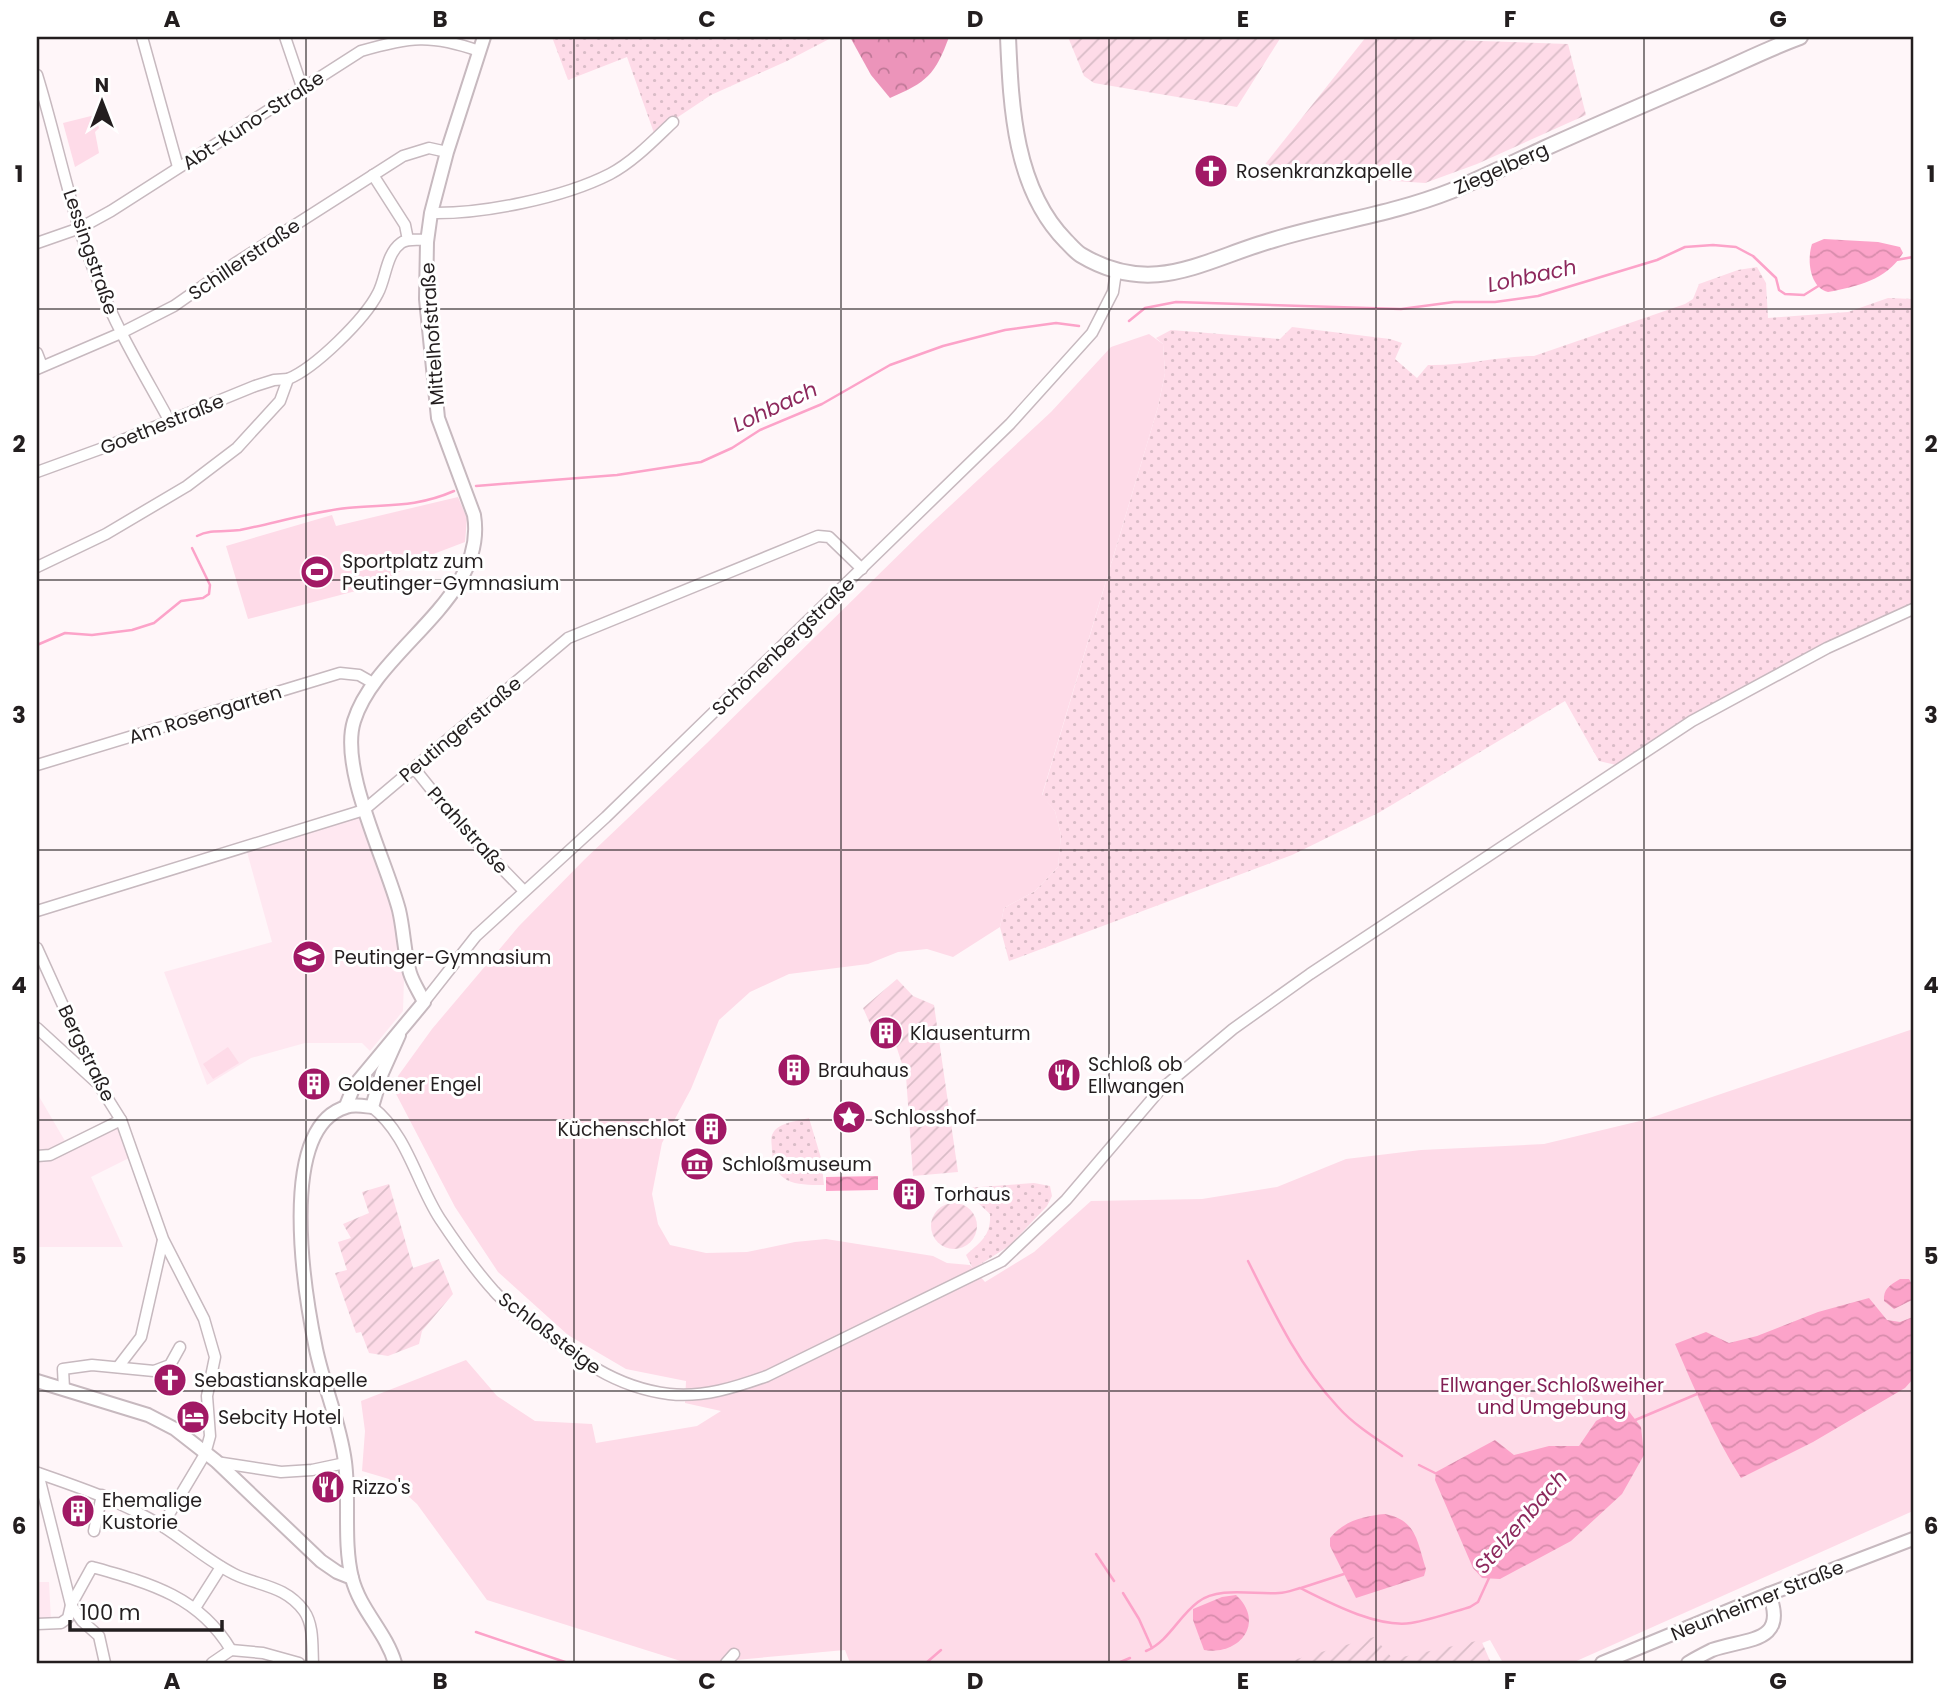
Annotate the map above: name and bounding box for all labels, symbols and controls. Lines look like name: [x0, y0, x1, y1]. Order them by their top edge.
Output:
text: A: [164, 3, 181, 35]
text: B: [432, 3, 448, 35]
text: C: [698, 3, 716, 35]
text: D: [967, 3, 983, 35]
text: E: [1237, 3, 1249, 35]
text: F: [1504, 3, 1516, 35]
text: G: [1769, 3, 1787, 35]
street label: Abt-Kuno-Straße: [177, 64, 329, 176]
north arrow: [66, 66, 136, 136]
text: N: [95, 72, 109, 99]
street label: Ziegelberg: [1450, 136, 1553, 201]
church icon: Rosenkranzkapelle: [1192, 152, 1230, 190]
text: 1: [15, 158, 23, 190]
place label: Rosenkranzkapelle: [1236, 158, 1412, 185]
text: 1: [1927, 158, 1935, 190]
street label: Lessingstraße: [56, 186, 125, 318]
street label: Schillerstraße: [183, 212, 305, 307]
water label: Lohbach: [1485, 252, 1579, 299]
street label: Mittelhofstraße: [414, 262, 451, 406]
water label: Lohbach: [728, 374, 822, 439]
street label: Goethestraße: [96, 387, 228, 462]
text: 2: [12, 428, 26, 460]
text: 2: [1924, 428, 1938, 460]
place label: Sportplatz zum Peutinger-Gymnasium: [342, 548, 559, 597]
sports icon: Sportplatz zum Peutinger-Gymnasium: [298, 553, 336, 591]
street label: Schönenbergstraße: [706, 571, 861, 722]
street label: Peutingerstraße: [393, 670, 527, 789]
street label: Am Rosengarten: [125, 678, 285, 751]
text: 3: [12, 699, 26, 731]
text: 3: [1924, 699, 1938, 731]
street label: Prahlstraße: [421, 781, 514, 880]
school or university icon: Peutinger-Gymnasium: [290, 938, 328, 976]
place label: Peutinger-Gymnasium: [334, 944, 551, 971]
text: 4: [11, 969, 27, 1001]
text: 4: [1923, 969, 1939, 1001]
street label: Bergstraße: [51, 1000, 122, 1106]
building icon: Klausenturm: [867, 1014, 905, 1052]
place label: Klausenturm: [910, 1020, 1031, 1047]
building icon: Brauhaus: [775, 1051, 813, 1089]
place label: Schloß ob Ellwangen: [1088, 1051, 1184, 1100]
restaurant icon: Schloß ob Ellwangen: [1045, 1056, 1083, 1094]
place label: Brauhaus: [818, 1057, 909, 1084]
building icon: Goldener Engel: [295, 1065, 333, 1103]
place label: Goldener Engel: [338, 1071, 482, 1098]
place icon: Schlosshof: [830, 1098, 868, 1136]
place label: Schlosshof: [874, 1104, 976, 1131]
building icon: Küchenschlot: [692, 1110, 730, 1148]
place label: Küchenschlot: [557, 1116, 686, 1143]
museum icon: Schloßmuseum: [678, 1145, 716, 1183]
place label: Schloßmuseum: [722, 1151, 872, 1178]
building icon: Torhaus: [890, 1175, 928, 1213]
place label: Torhaus: [934, 1181, 1011, 1208]
text: 5: [12, 1240, 26, 1272]
text: 5: [1924, 1240, 1938, 1272]
street label: Schloßsteige: [493, 1286, 607, 1381]
church icon: Sebastianskapelle: [151, 1361, 189, 1399]
place label: Sebastianskapelle: [194, 1367, 367, 1394]
park label: Ellwanger Schloßweiher und Umgebung: [1440, 1372, 1664, 1421]
hotel icon: Sebcity Hotel: [174, 1398, 212, 1436]
place label: Sebcity Hotel: [218, 1404, 341, 1431]
water label: Stelzenbach: [1467, 1464, 1574, 1580]
restaurant icon: Rizzo's: [309, 1468, 347, 1506]
place label: Rizzo's: [352, 1474, 411, 1501]
place label: Ehemalige Kustorie: [102, 1487, 202, 1536]
building icon: Ehemalige Kustorie: [59, 1492, 97, 1530]
text: 6: [12, 1510, 26, 1542]
text: 6: [1924, 1510, 1938, 1542]
street label: Neunheimer Straße: [1667, 1553, 1848, 1648]
scale bar: [70, 1588, 222, 1632]
text: 100 m: [80, 1598, 140, 1627]
text: A: [164, 1665, 181, 1697]
text: B: [432, 1665, 448, 1697]
text: C: [698, 1665, 716, 1697]
text: D: [967, 1665, 983, 1697]
text: E: [1237, 1665, 1249, 1697]
text: F: [1504, 1665, 1516, 1697]
text: G: [1769, 1665, 1787, 1697]

